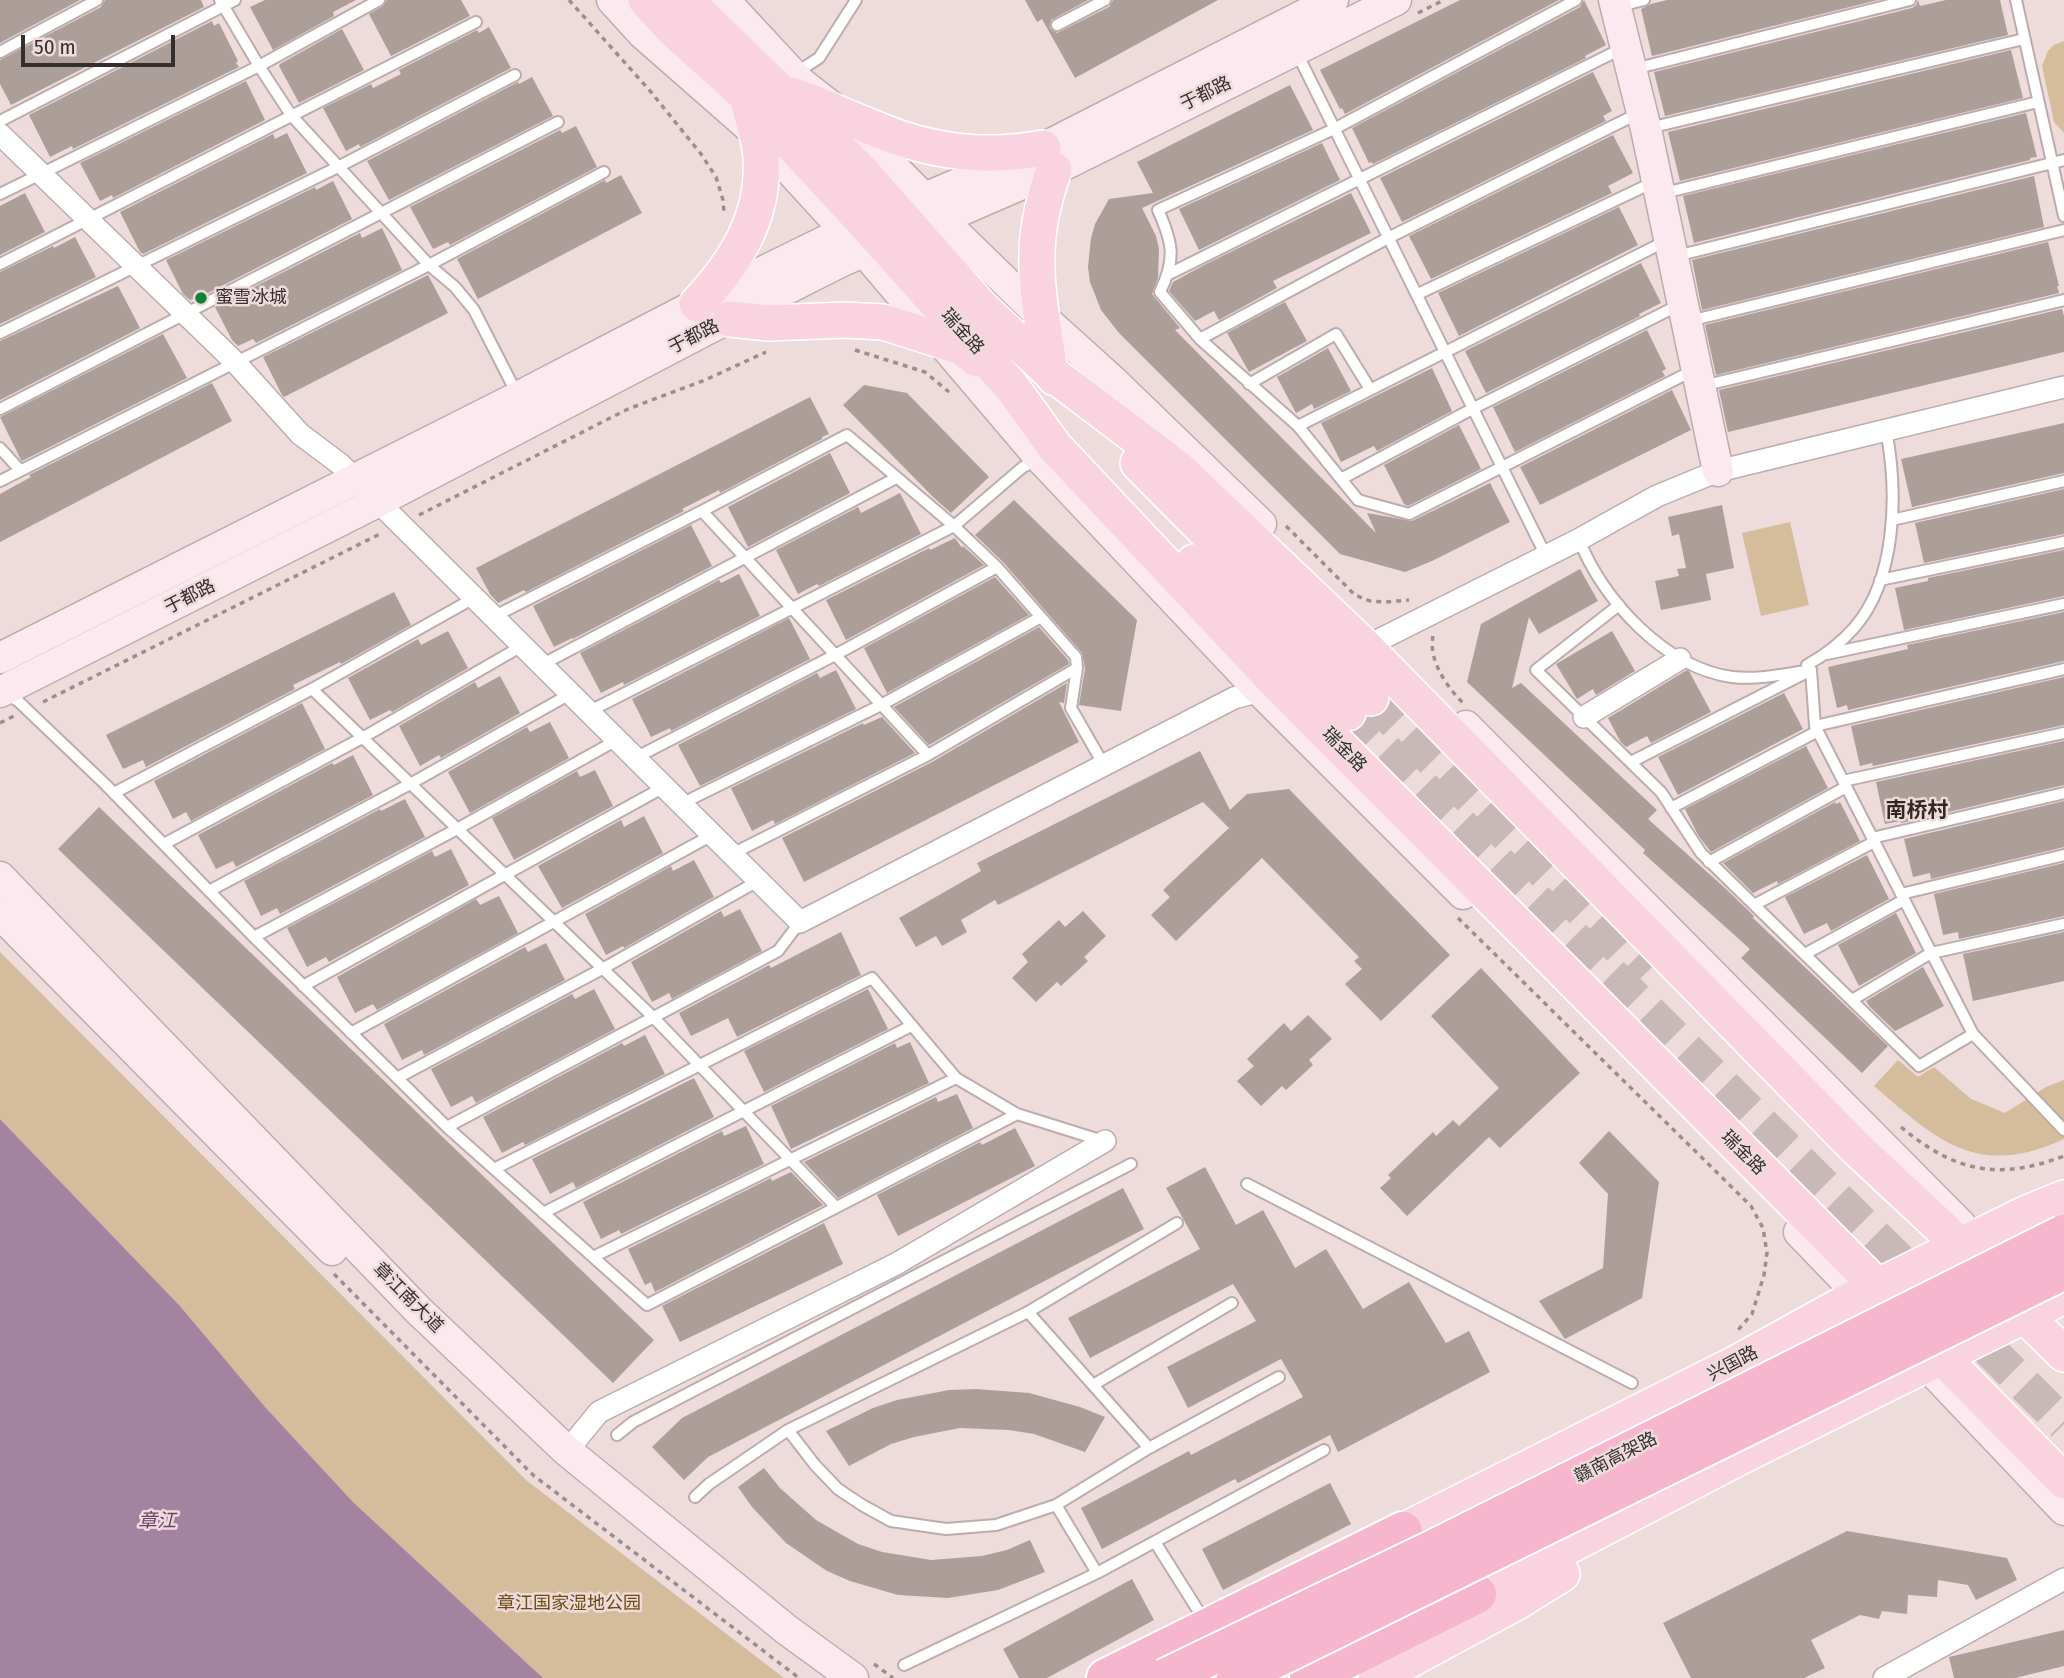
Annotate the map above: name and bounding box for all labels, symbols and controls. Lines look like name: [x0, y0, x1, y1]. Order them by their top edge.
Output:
scale bar: [24, 21, 178, 65]
text: 50 m: [34, 34, 76, 60]
street label: 于都路: [1177, 72, 1235, 116]
place label: 蜜雪冰城: [215, 287, 287, 309]
marker: 蜜雪冰城: [193, 290, 209, 306]
street label: 瑞金路: [936, 305, 988, 359]
street label: 于都路: [665, 315, 723, 359]
street label: 于都路: [161, 575, 219, 619]
street label: 瑞金路: [1317, 723, 1371, 777]
district label: 南桥村: [1886, 798, 1948, 824]
street label: 瑞金路: [1716, 1126, 1770, 1180]
street label: 章江南大道: [369, 1259, 447, 1337]
street label: 兴国路: [1704, 1342, 1762, 1386]
street label: 赣南高架路: [1571, 1428, 1661, 1488]
water label: 章江: [138, 1511, 176, 1533]
park label: 章江国家湿地公园: [497, 1593, 641, 1615]

